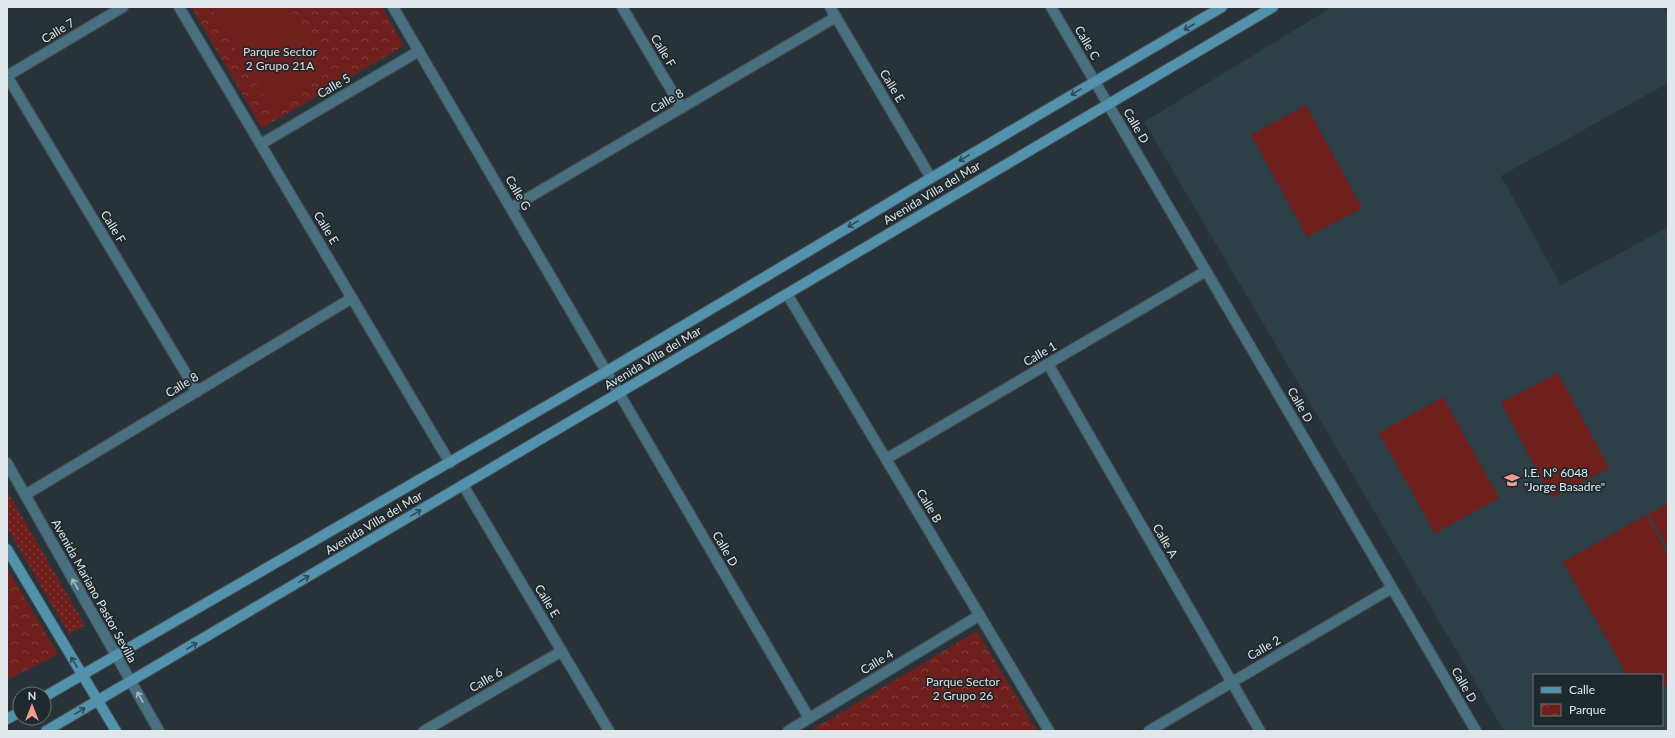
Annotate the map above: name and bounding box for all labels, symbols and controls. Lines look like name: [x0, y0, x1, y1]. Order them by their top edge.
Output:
street label: Calle 7: [38, 15, 77, 46]
street label: Calle C: [1072, 23, 1103, 63]
one-way arrow: [1183, 23, 1195, 31]
street label: Calle F: [648, 32, 679, 70]
park label: Parque Sector 2 Grupo 21A: [243, 44, 318, 73]
street label: Calle E: [877, 66, 908, 105]
street label: Calle 5: [314, 70, 353, 101]
street label: Calle 8: [647, 85, 686, 116]
one-way arrow: [1070, 88, 1082, 96]
street label: Calle D: [1120, 105, 1152, 146]
one-way arrow: [959, 154, 970, 162]
street label: Avenida Villa del Mar: [880, 157, 984, 228]
street label: Calle G: [502, 173, 534, 213]
street label: Calle F: [98, 208, 129, 246]
street label: Calle E: [311, 208, 342, 247]
one-way arrow: [847, 221, 859, 229]
street label: Avenida Villa del Mar: [601, 322, 705, 393]
street label: Calle 1: [1020, 338, 1059, 369]
street label: Calle 8: [162, 369, 201, 400]
street label: Calle D: [1284, 384, 1316, 425]
place label: I.E. N° 6048 "Jorge Basadre": [1524, 465, 1605, 494]
school or university icon: I.E. N° 6048 "Jorge Basadre": [1503, 471, 1521, 489]
street label: Calle B: [914, 486, 945, 526]
street label: Avenida Villa del Mar: [322, 487, 426, 558]
one-way arrow: [410, 509, 422, 517]
street label: Avenida Mariano Pastor Sevilla: [49, 516, 140, 665]
street label: Calle A: [1150, 521, 1182, 561]
street label: Calle D: [709, 528, 741, 569]
one-way arrow: [298, 575, 310, 583]
one-way arrow: [71, 578, 79, 590]
street label: Calle E: [532, 581, 563, 620]
street label: Calle 2: [1244, 632, 1283, 663]
one-way arrow: [186, 641, 198, 649]
street label: Calle 4: [857, 646, 896, 677]
one-way arrow: [70, 656, 78, 667]
street label: Calle 6: [466, 664, 505, 695]
street label: Calle D: [1448, 664, 1480, 705]
park label: Parque Sector 2 Grupo 26: [926, 674, 1001, 703]
legend: [1533, 674, 1663, 726]
text: Calle: [1569, 682, 1595, 697]
north arrow: [12, 686, 52, 726]
text: N: [28, 689, 36, 702]
one-way arrow: [135, 691, 143, 703]
text: Parque: [1569, 702, 1606, 717]
one-way arrow: [74, 707, 86, 715]

